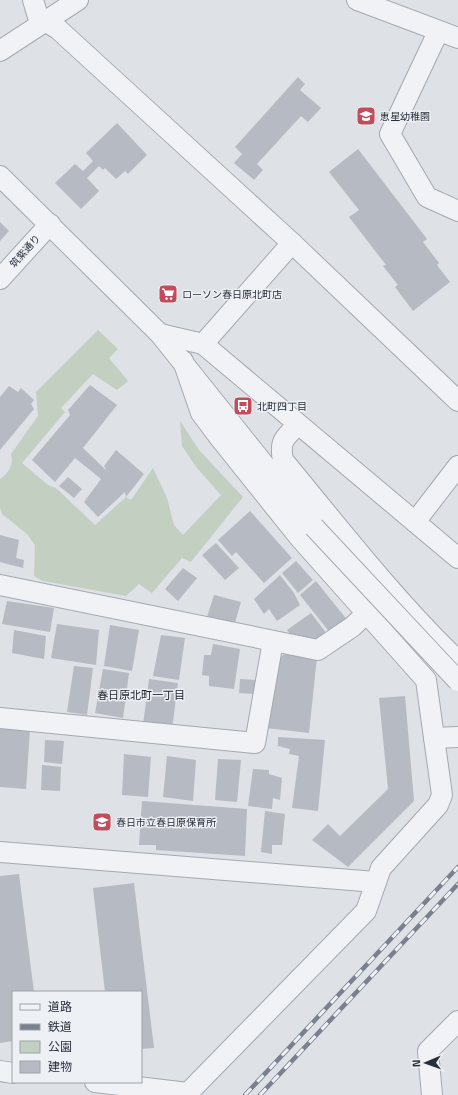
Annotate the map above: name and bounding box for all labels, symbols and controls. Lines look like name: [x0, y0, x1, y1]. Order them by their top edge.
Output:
school or university icon: 恵星幼稚園: [355, 105, 377, 127]
place label: 恵星幼稚園: [380, 109, 430, 124]
street label: 筑紫通り: [6, 231, 44, 271]
supermarket icon: ローソン春日原北町店: [157, 283, 179, 305]
place label: ローソン春日原北町店: [182, 287, 282, 302]
bus stop icon: 北町四丁目: [232, 395, 254, 417]
place label: 北町四丁目: [257, 399, 307, 414]
district label: 春日原北町一丁目: [97, 687, 185, 703]
school or university icon: 春日市立春日原保育所: [91, 811, 113, 833]
place label: 春日市立春日原保育所: [116, 815, 216, 830]
legend: [12, 991, 142, 1083]
text: 道路: [48, 997, 72, 1016]
text: 鉄道: [48, 1017, 72, 1036]
text: 公園: [48, 1037, 72, 1056]
north arrow: [406, 1043, 446, 1083]
text: 建物: [48, 1057, 72, 1076]
text: N: [408, 1059, 424, 1067]

